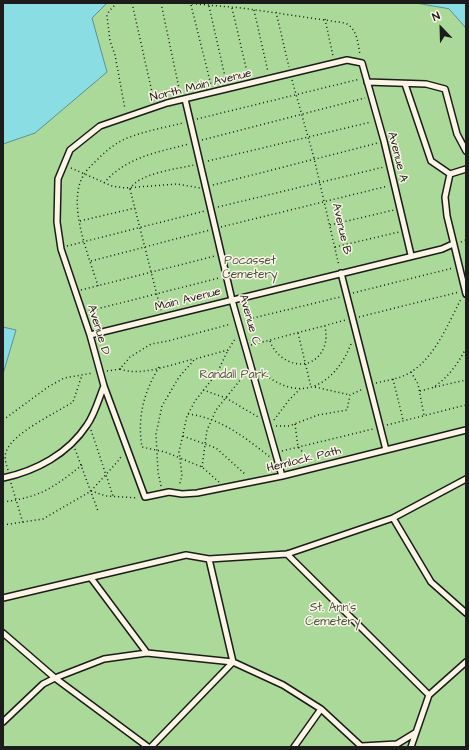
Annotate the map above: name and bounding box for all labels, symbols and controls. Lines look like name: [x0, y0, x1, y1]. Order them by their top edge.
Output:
north arrow: [421, 8, 461, 48]
text: N: [430, 8, 442, 25]
street label: North Main Avenue: [149, 66, 253, 106]
street label: Avenue A: [384, 130, 410, 184]
street label: Avenue B: [328, 202, 354, 256]
park label: Pocasset Cemetery: [222, 254, 278, 282]
street label: Main Avenue: [153, 285, 223, 315]
street label: Avenue C: [235, 293, 263, 347]
street label: Avenue D: [84, 303, 112, 357]
park label: Randall Park: [199, 368, 269, 382]
street label: Hemlock Path: [265, 444, 343, 476]
park label: St. Ann's Cemetery: [305, 601, 361, 629]

